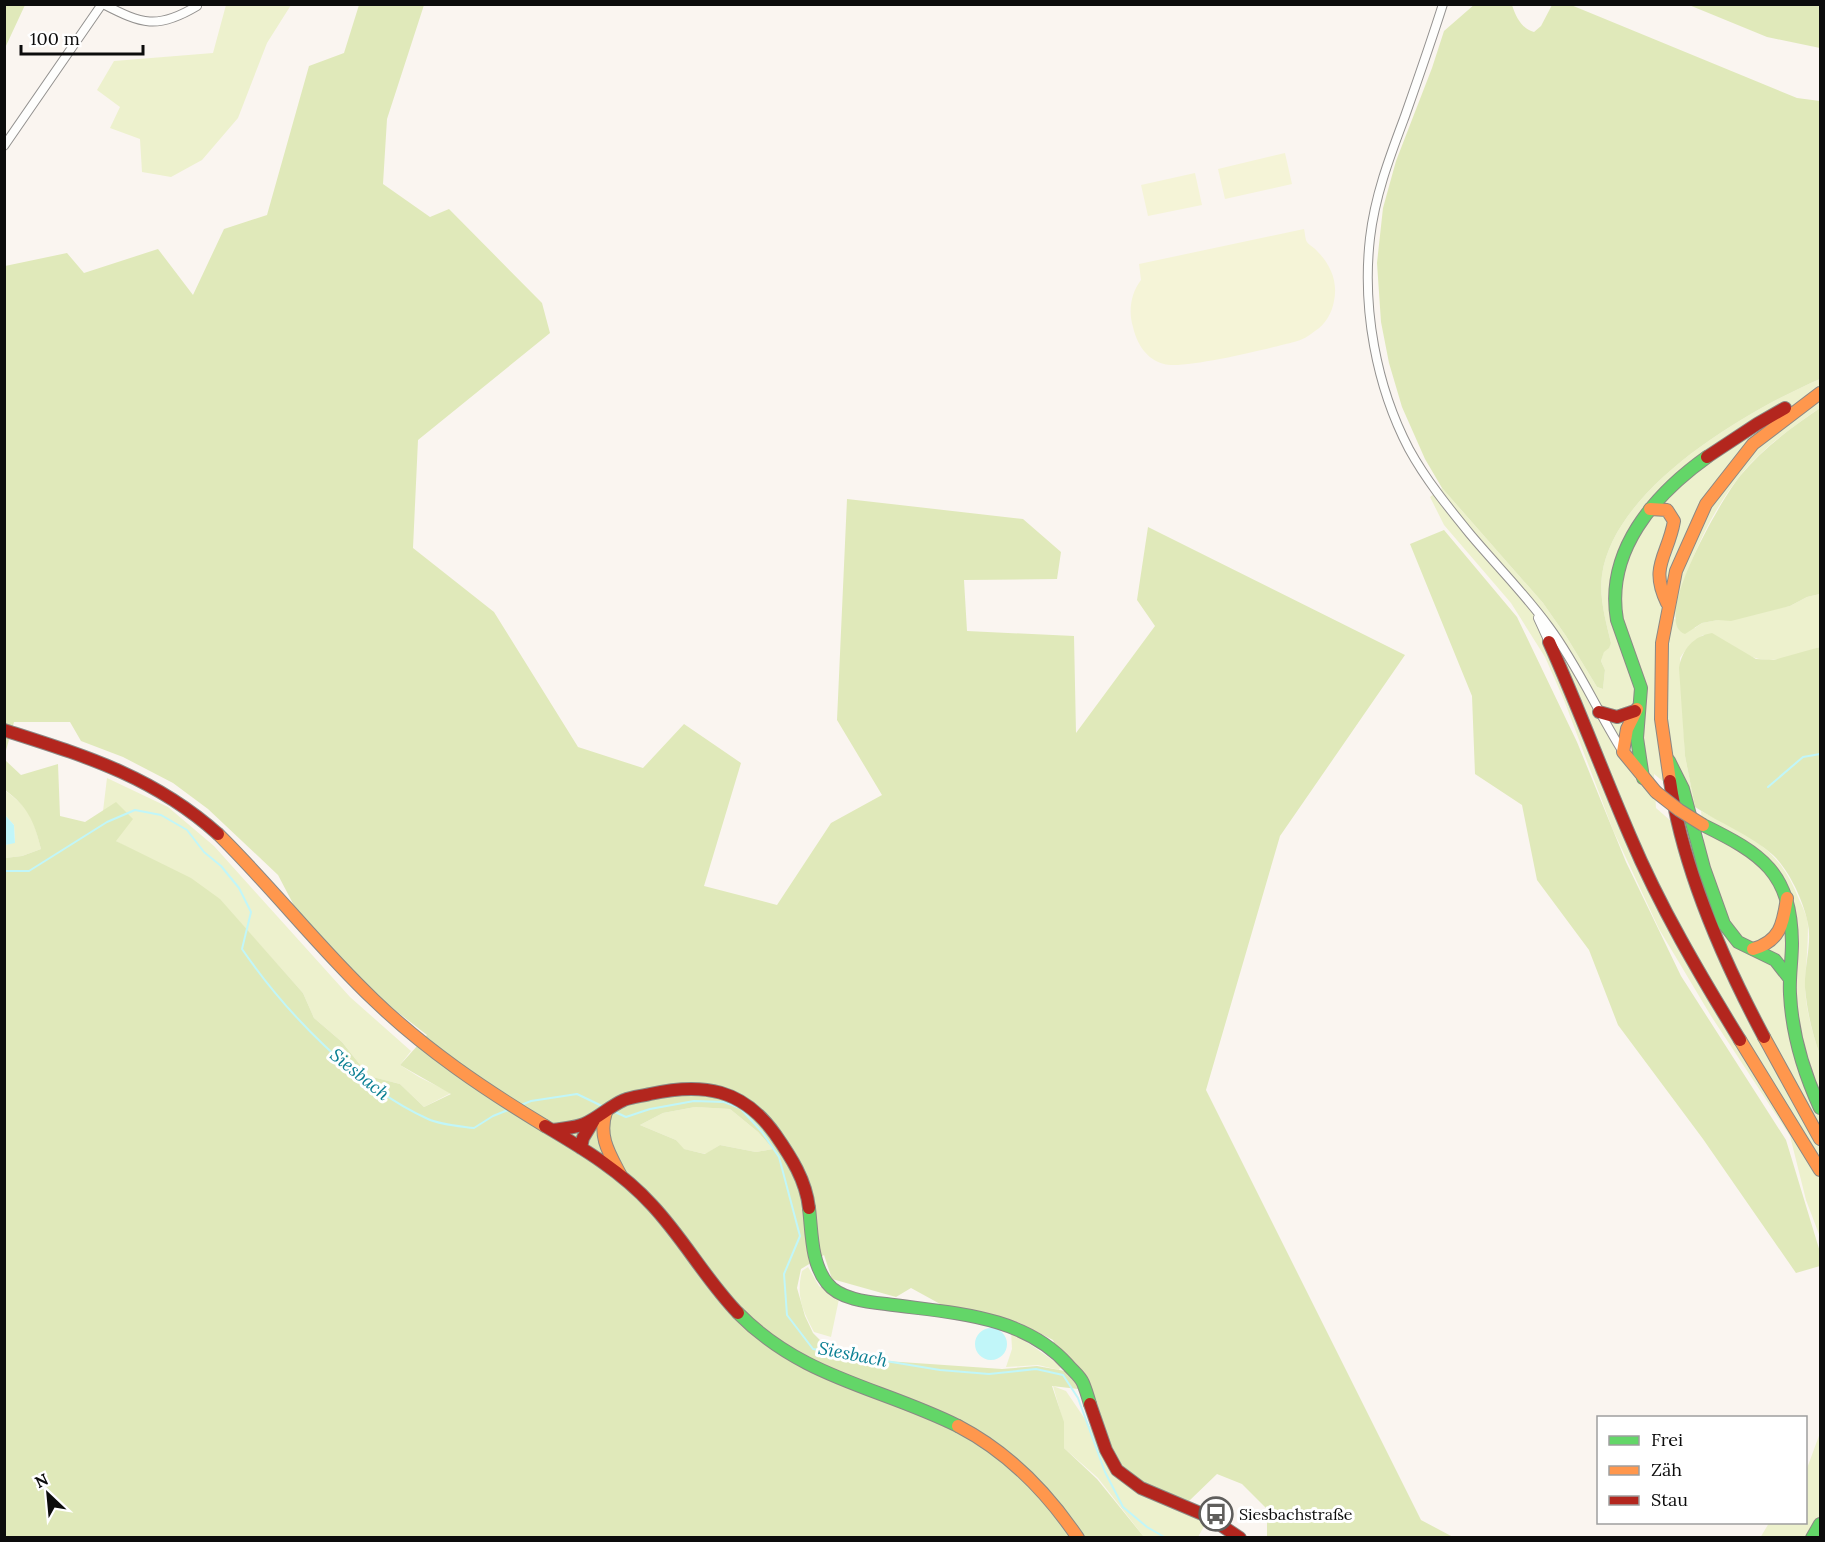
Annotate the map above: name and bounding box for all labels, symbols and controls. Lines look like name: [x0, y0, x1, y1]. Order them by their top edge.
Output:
scale bar: [21, 18, 142, 56]
text: 100 m: [30, 27, 80, 50]
water label: Siesbach: [325, 1043, 395, 1105]
water label: Siesbach: [816, 1336, 890, 1372]
legend: [1597, 1416, 1807, 1524]
text: Frei: [1651, 1428, 1683, 1451]
text: Zäh: [1651, 1458, 1682, 1481]
north arrow: [18, 1464, 78, 1524]
text: N: [31, 1469, 51, 1492]
text: Stau: [1651, 1488, 1688, 1511]
bus stop icon: Siesbachstraße: [1198, 1496, 1234, 1532]
place label: Siesbachstraße: [1239, 1504, 1353, 1524]

